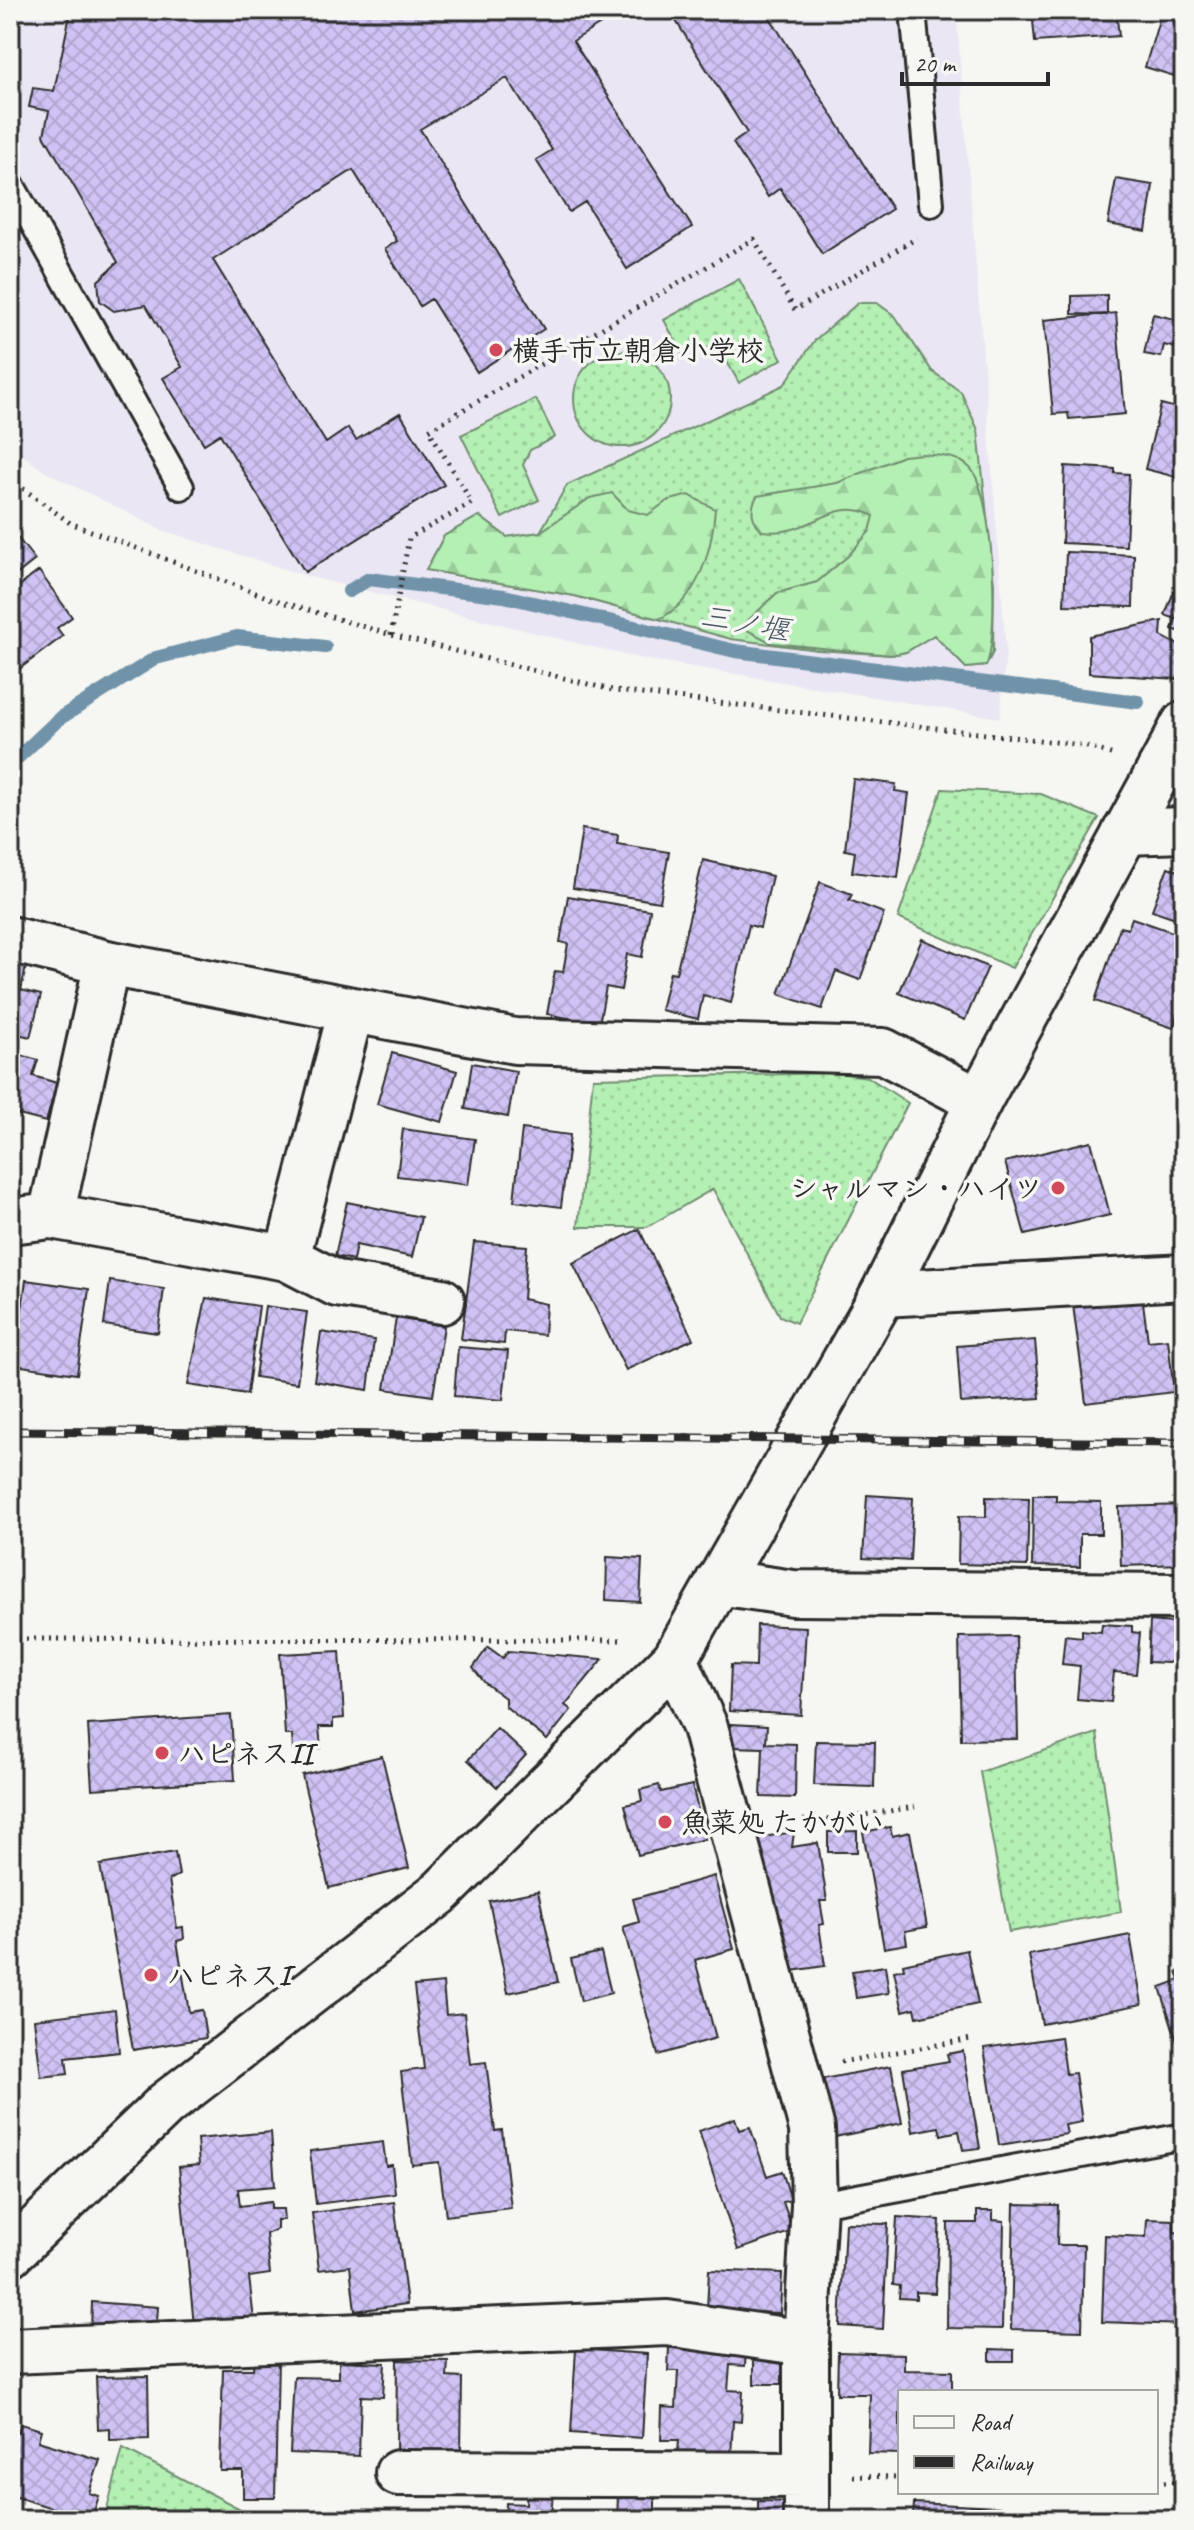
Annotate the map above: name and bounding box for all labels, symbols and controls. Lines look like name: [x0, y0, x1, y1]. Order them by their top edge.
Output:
scale bar: [902, 36, 1048, 86]
text: 20 m: [914, 49, 957, 79]
place label: 横手市立朝倉小学校: [512, 333, 764, 368]
marker: 横手市立朝倉小学校: [487, 341, 505, 359]
water label: 三ノ堰: [697, 596, 796, 650]
place label: シャルマン・ハイツ: [789, 1171, 1042, 1206]
marker: シャルマン・ハイツ: [1049, 1179, 1067, 1197]
place label: ハピネスII: [178, 1736, 318, 1771]
marker: ハピネスII: [153, 1744, 171, 1762]
place label: 魚菜処 たかがい: [681, 1805, 884, 1840]
marker: 魚菜処 たかがい: [656, 1813, 674, 1831]
place label: ハピネスI: [167, 1958, 296, 1993]
marker: ハピネスI: [142, 1966, 160, 1984]
legend: [898, 2390, 1158, 2494]
text: Road: [970, 2407, 1014, 2437]
text: Railway: [970, 2447, 1034, 2477]

